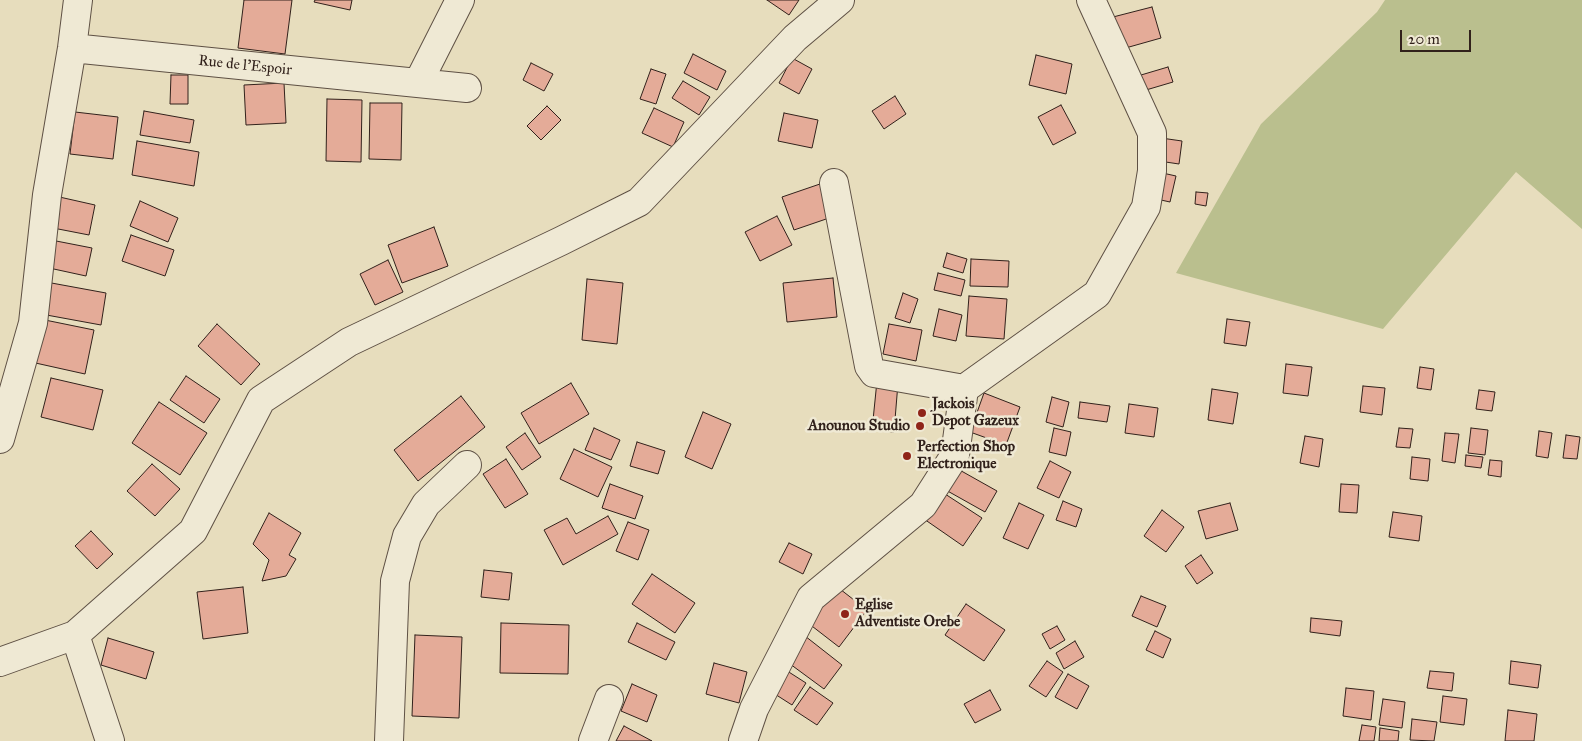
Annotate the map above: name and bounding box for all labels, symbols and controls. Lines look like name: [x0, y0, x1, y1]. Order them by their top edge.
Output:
scale bar: [1402, 20, 1473, 52]
text: 20 m: [1408, 30, 1440, 48]
street label: Rue de l'Espoir: [197, 52, 293, 80]
place label: Jackois Depot Gazeux: [932, 395, 1019, 430]
marker: Jackois Depot Gazeux: [916, 407, 928, 419]
place label: Anounou Studio: [808, 417, 910, 435]
marker: Anounou Studio: [914, 420, 926, 432]
place label: Perfection Shop Electronique: [917, 438, 1015, 473]
marker: Perfection Shop Electronique: [901, 450, 913, 462]
place label: Eglise Adventiste Orebe: [855, 596, 960, 631]
marker: Eglise Adventiste Orebe: [839, 608, 851, 620]

